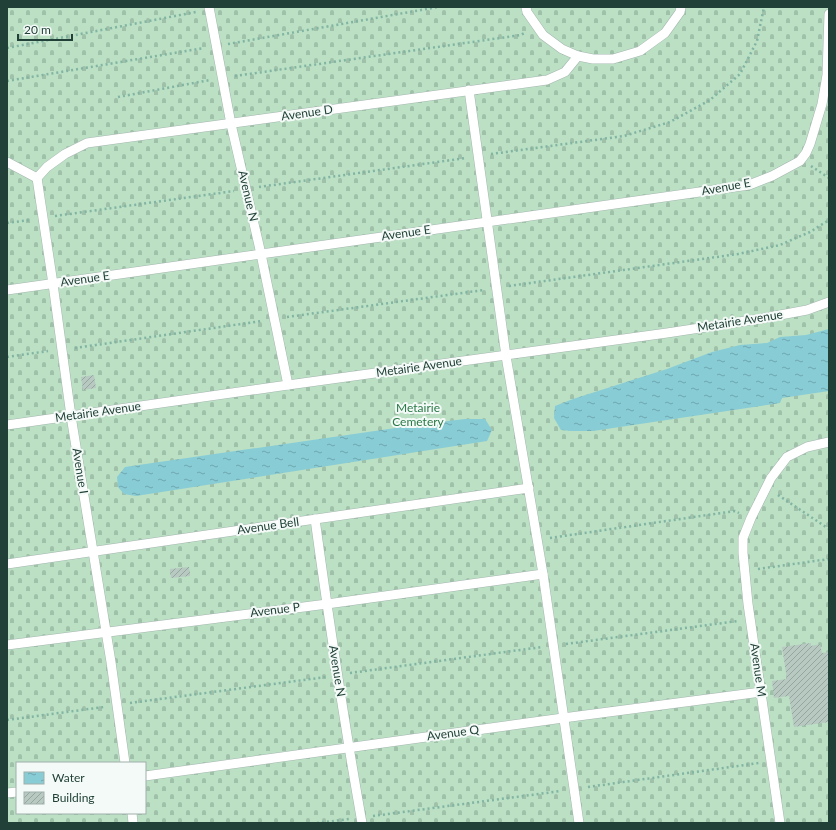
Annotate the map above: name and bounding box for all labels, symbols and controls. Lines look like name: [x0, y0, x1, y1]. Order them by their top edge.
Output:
scale bar: [18, 16, 72, 42]
text: 20 m: [24, 22, 51, 37]
street label: Avenue D: [280, 101, 334, 124]
street label: Avenue N: [235, 169, 262, 223]
street label: Avenue E: [700, 175, 752, 198]
street label: Avenue E: [380, 222, 432, 243]
street label: Avenue E: [59, 268, 111, 289]
street label: Metairie Avenue: [696, 306, 784, 335]
street label: Metairie Avenue: [375, 353, 463, 380]
street label: Metairie Avenue: [54, 398, 142, 425]
park label: Metairie Cemetery: [392, 400, 445, 429]
street label: Avenue I: [69, 447, 92, 495]
street label: Avenue Bell: [236, 514, 300, 537]
street label: Avenue P: [249, 599, 301, 620]
street label: Avenue M: [747, 642, 770, 698]
street label: Avenue N: [326, 644, 349, 698]
street label: Avenue Q: [426, 721, 480, 744]
legend: [16, 762, 146, 814]
text: Water: [52, 770, 85, 785]
text: Building: [52, 790, 95, 805]

